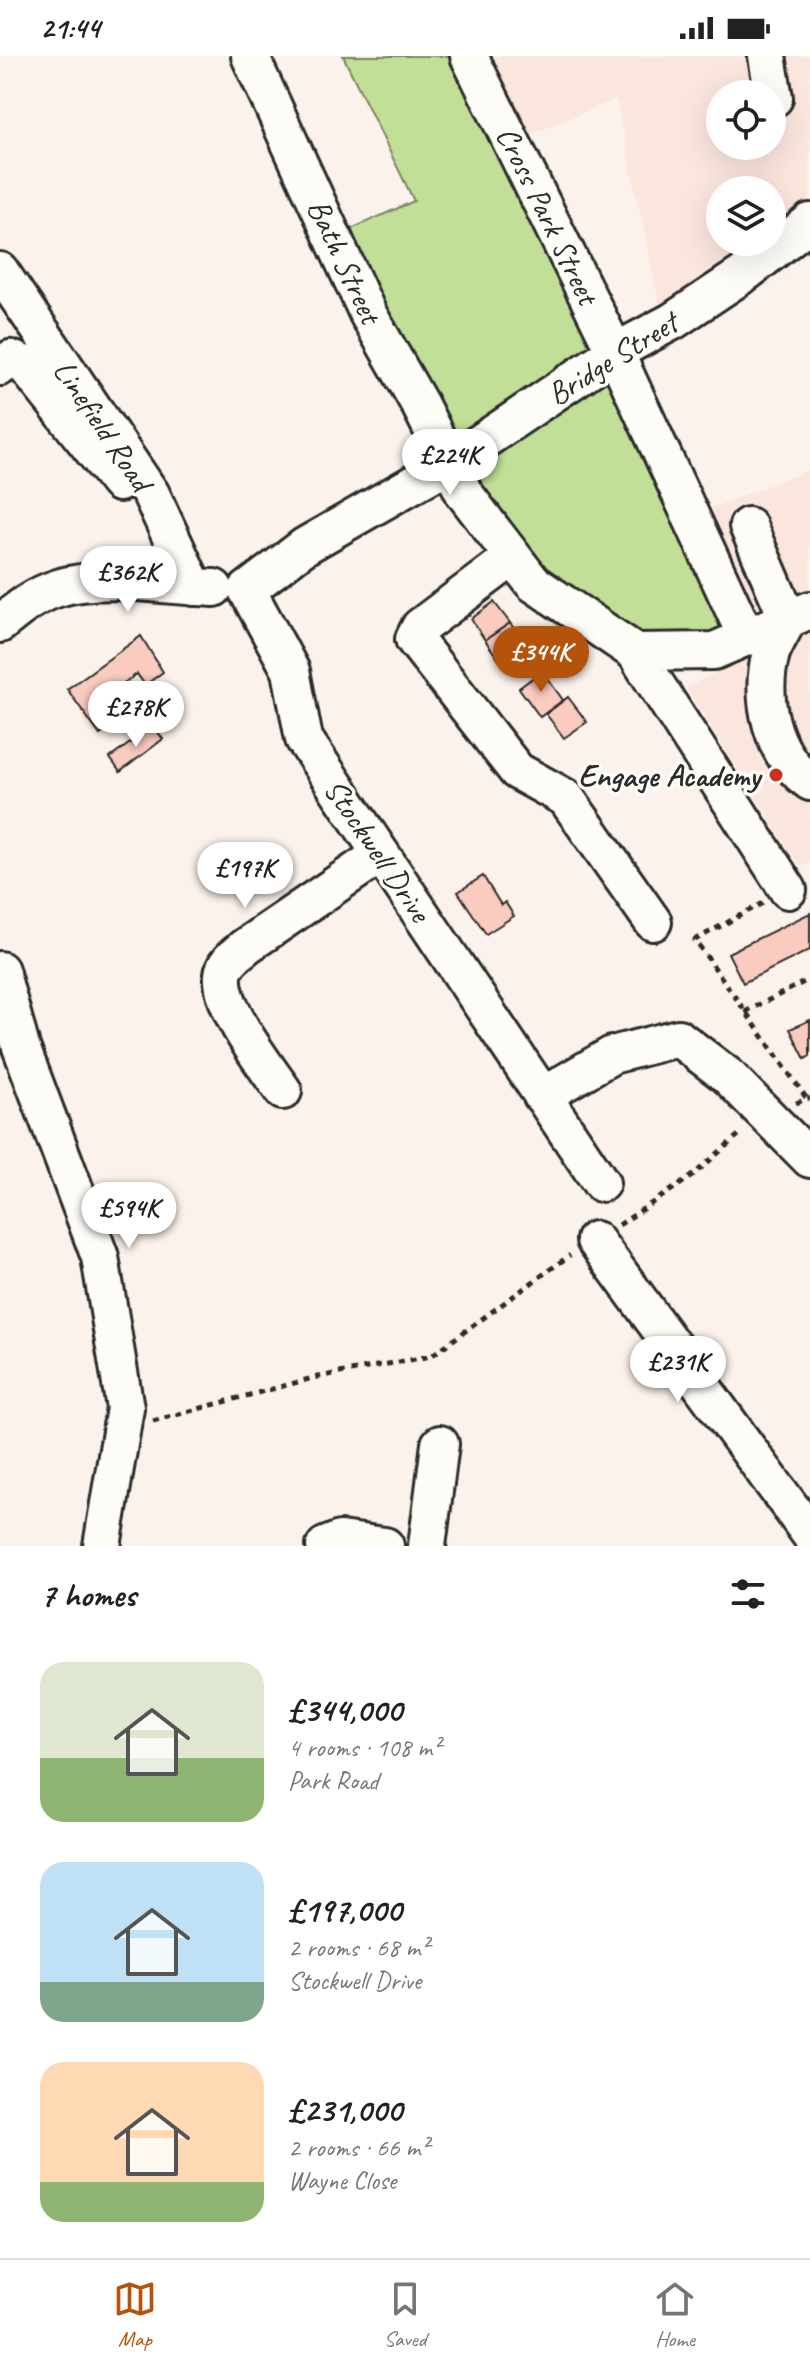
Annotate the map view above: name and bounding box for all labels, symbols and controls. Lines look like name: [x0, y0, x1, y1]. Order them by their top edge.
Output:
text: 21:44: [40, 9, 100, 47]
map controls: [706, 80, 786, 256]
button: locate: [706, 80, 786, 160]
street label: Cross Park Street: [487, 120, 610, 314]
button: layers: [706, 176, 786, 256]
street label: Bath Street: [298, 192, 393, 333]
street label: Bridge Street: [539, 300, 689, 415]
street label: Linefield Road: [44, 352, 164, 502]
pin: £224K: [394, 429, 506, 497]
text: £224K: [420, 438, 480, 471]
pin: £362K: [72, 546, 184, 614]
text: £362K: [98, 555, 158, 588]
pin: £344K: [485, 626, 597, 694]
text: £344K: [511, 635, 571, 668]
pin: £278K: [80, 681, 192, 749]
text: £278K: [106, 690, 166, 723]
place label: Engage Academy: [578, 755, 763, 796]
marker: Engage Academy: [767, 766, 785, 784]
street label: Stockwell Drive: [315, 771, 442, 932]
pin: £197K: [189, 842, 301, 910]
text: £197K: [215, 851, 275, 884]
pin: £594K: [73, 1182, 185, 1250]
text: £594K: [99, 1191, 159, 1224]
pin: £231K: [622, 1336, 734, 1404]
text: £231K: [648, 1345, 708, 1378]
icon: filters: [726, 1572, 770, 1616]
text: 7 homes: [40, 1573, 136, 1616]
text: £344,000: [288, 1688, 402, 1731]
icon: home: [104, 1694, 200, 1790]
text: 4 rooms · 108 m²: [288, 1731, 440, 1764]
text: Park Road: [288, 1764, 379, 1797]
text: £197,000: [288, 1888, 401, 1931]
icon: home: [104, 1894, 200, 1990]
text: 2 rooms · 68 m²: [288, 1931, 429, 1964]
text: Stockwell Drive: [288, 1964, 421, 1997]
text: £231,000: [288, 2088, 402, 2131]
icon: home: [104, 2094, 200, 2190]
text: 2 rooms · 66 m²: [288, 2131, 429, 2164]
text: Wayne Close: [288, 2164, 396, 2197]
tab: Map: [113, 2277, 157, 2353]
tab: Saved: [383, 2277, 427, 2353]
tab: Home: [653, 2277, 697, 2353]

